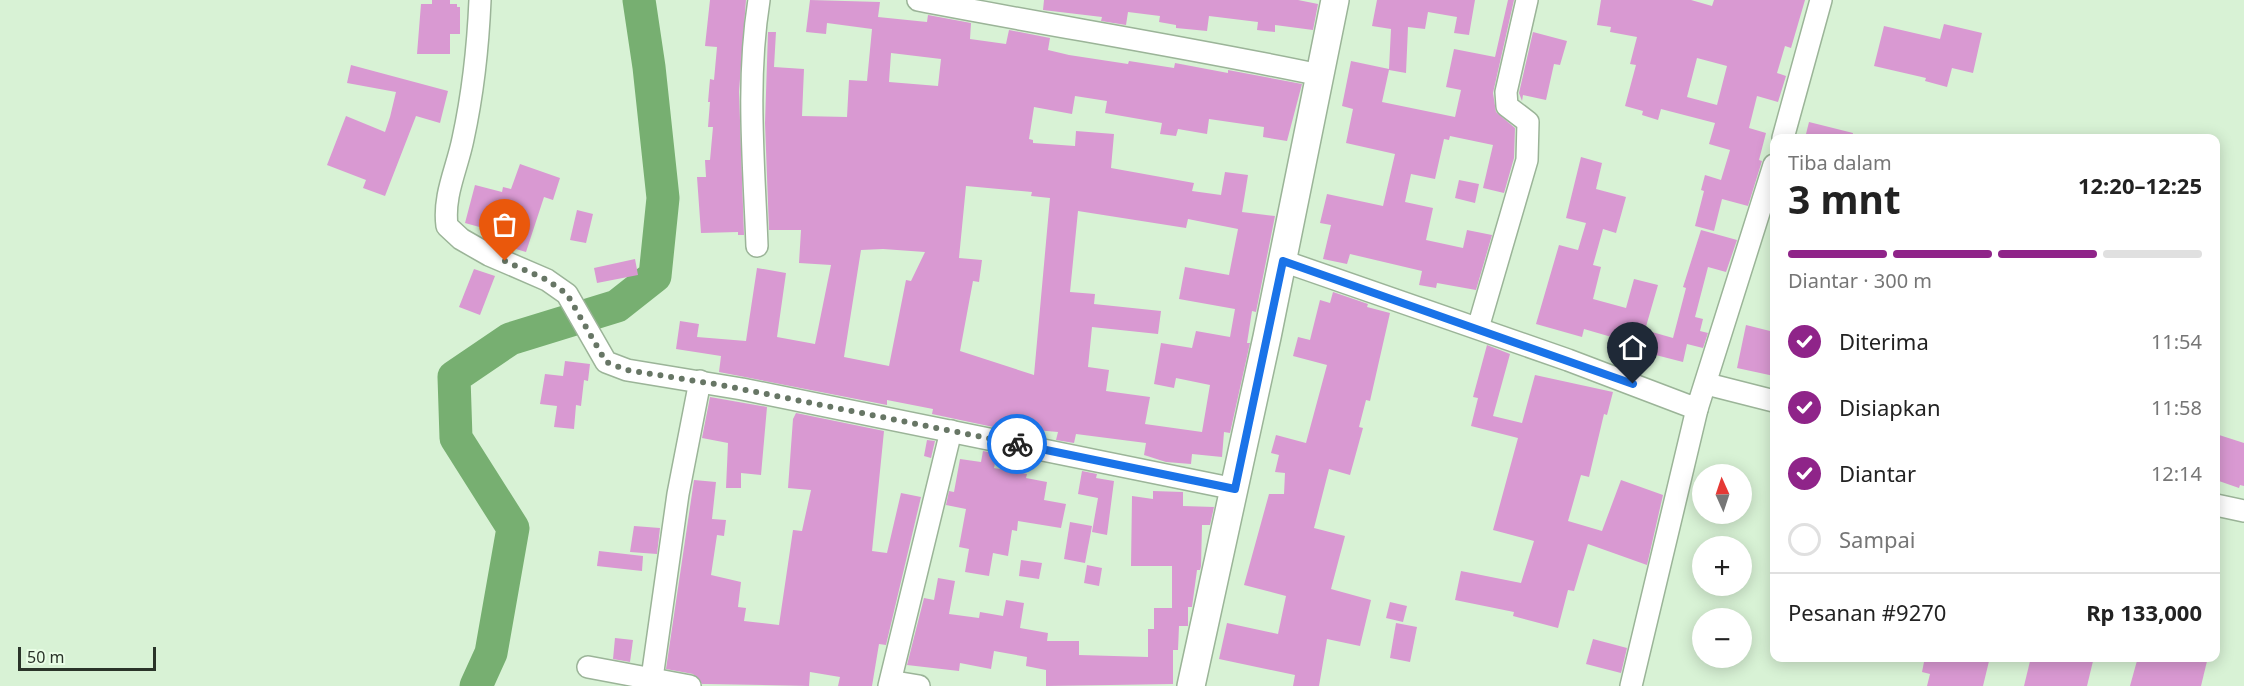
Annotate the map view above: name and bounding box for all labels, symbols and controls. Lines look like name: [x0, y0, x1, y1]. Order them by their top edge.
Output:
text: Tiba dalam: [1788, 149, 1892, 176]
text: 12:20–12:25: [2078, 170, 2202, 200]
text: 3 mnt: [1788, 172, 1901, 225]
pin: [479, 199, 530, 261]
icon: bag: [488, 208, 521, 241]
text: Diantar · 300 m: [1788, 267, 1932, 294]
pin: [1607, 322, 1658, 384]
icon: check: [1788, 325, 1821, 358]
text: Diterima: [1839, 326, 1929, 356]
text: 11:54: [2151, 328, 2202, 355]
icon: home: [1616, 331, 1649, 364]
icon: check: [1788, 391, 1821, 424]
text: Disiapkan: [1839, 392, 1941, 422]
text: 11:58: [2151, 394, 2202, 421]
courier: [987, 414, 1047, 474]
icon: bike: [1001, 428, 1034, 461]
icon: check: [1788, 457, 1821, 490]
text: Diantar: [1839, 458, 1916, 488]
text: 12:14: [2151, 460, 2202, 487]
north arrow: [1692, 464, 1752, 524]
map controls: [1692, 464, 1752, 668]
text: Sampai: [1839, 524, 1916, 554]
button: +: [1692, 536, 1752, 596]
text: Pesanan #9270: [1788, 597, 1946, 627]
text: Rp 133,000: [2086, 597, 2202, 627]
button: −: [1692, 608, 1752, 668]
scale bar: [18, 644, 156, 672]
text: 50 m: [27, 646, 64, 668]

